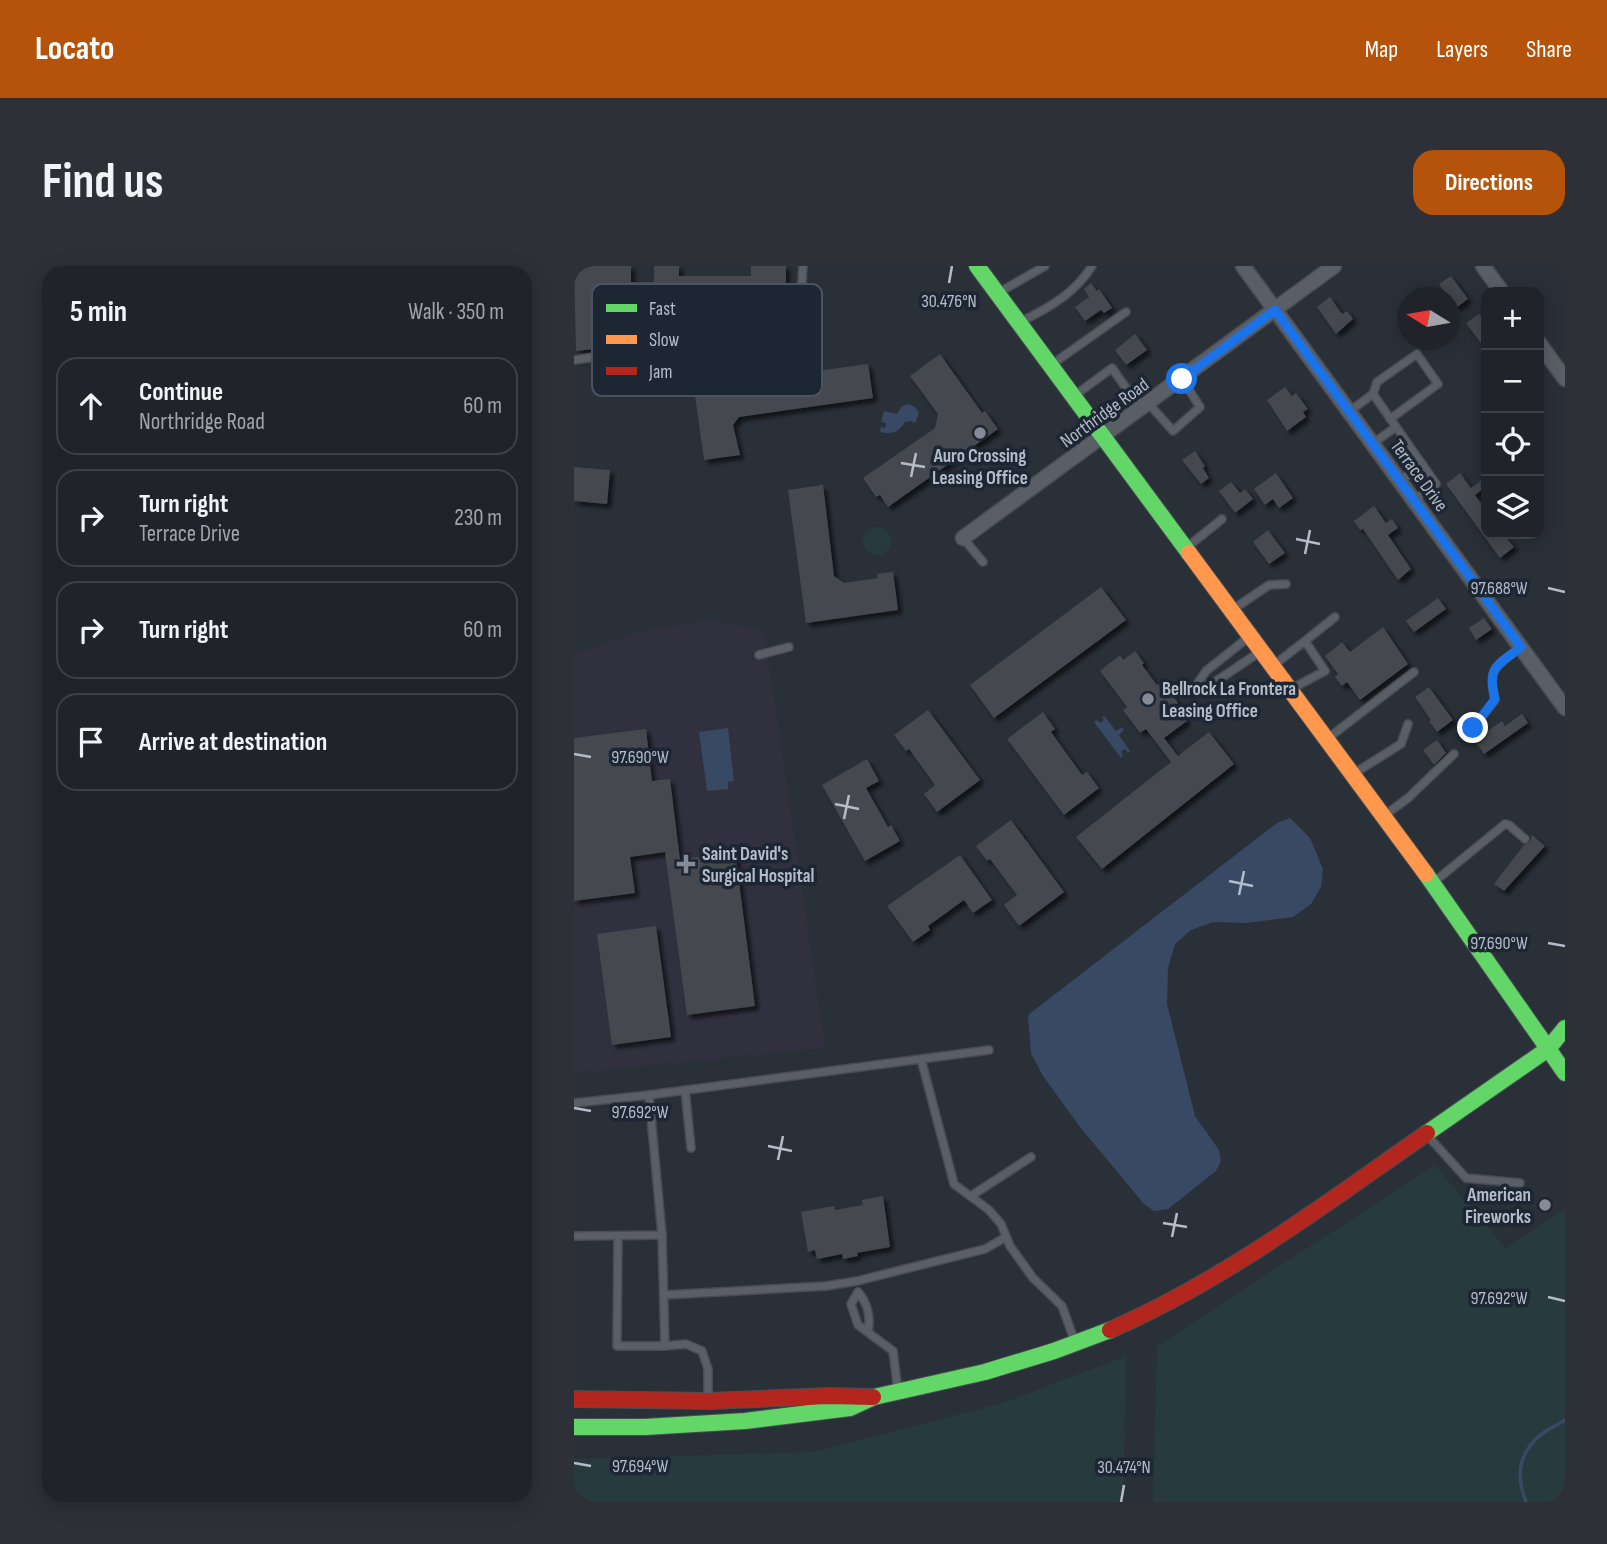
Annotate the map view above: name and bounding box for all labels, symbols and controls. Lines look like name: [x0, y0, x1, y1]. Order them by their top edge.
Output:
text: Locato: [35, 29, 114, 69]
text: Map: [1365, 35, 1398, 64]
text: Layers: [1436, 35, 1488, 64]
text: Share: [1526, 35, 1572, 64]
button: Directions: [1413, 150, 1565, 215]
text: Find us: [42, 153, 164, 212]
legend: [592, 284, 822, 396]
north arrow: [1397, 287, 1460, 350]
map controls: [1481, 287, 1544, 539]
button: +: [1481, 287, 1544, 350]
text: 30.476°N: [921, 291, 977, 312]
text: 5 min: [70, 294, 127, 330]
text: Walk · 350 m: [408, 298, 504, 326]
text: Fast: [649, 298, 676, 321]
text: Slow: [649, 329, 679, 352]
button: −: [1481, 350, 1544, 413]
text: Jam: [648, 361, 672, 384]
route start: [1166, 363, 1197, 394]
street label: Northridge Road: [1056, 373, 1154, 453]
text: Continue: [139, 377, 223, 408]
icon: ahead: [72, 387, 110, 425]
text: 60 m: [463, 392, 502, 420]
text: Northridge Road: [139, 408, 265, 436]
button: locate: [1481, 413, 1544, 476]
marker: Auro Crossing Leasing Office: [972, 425, 988, 441]
street label: Terrace Drive: [1385, 435, 1453, 516]
place label: Auro Crossing Leasing Office: [932, 445, 1028, 490]
button: layers: [1481, 476, 1544, 539]
text: Turn right: [139, 489, 228, 520]
icon: right: [72, 499, 110, 537]
text: 230 m: [454, 504, 502, 532]
text: Terrace Drive: [139, 520, 240, 548]
text: 97.688°W: [1470, 578, 1528, 599]
icon: right: [72, 611, 110, 649]
text: Turn right: [139, 615, 228, 646]
text: 60 m: [463, 616, 502, 644]
place label: Bellrock La Frontera Leasing Office: [1162, 678, 1296, 723]
marker: Bellrock La Frontera Leasing Office: [1140, 691, 1156, 707]
route end: [1457, 712, 1488, 743]
icon: arrive: [72, 723, 110, 761]
text: Arrive at destination: [139, 727, 327, 758]
text: 97.690°W: [611, 747, 669, 768]
place label: Saint David's Surgical Hospital: [702, 843, 814, 888]
marker: Saint David's Surgical Hospital: [676, 854, 696, 874]
text: 97.690°W: [1470, 933, 1528, 954]
text: 97.692°W: [612, 1102, 669, 1123]
place label: American Fireworks: [1465, 1184, 1531, 1229]
marker: American Fireworks: [1537, 1197, 1553, 1213]
text: 97.692°W: [1471, 1288, 1528, 1309]
text: 97.694°W: [612, 1456, 668, 1477]
text: 30.474°N: [1097, 1457, 1151, 1478]

